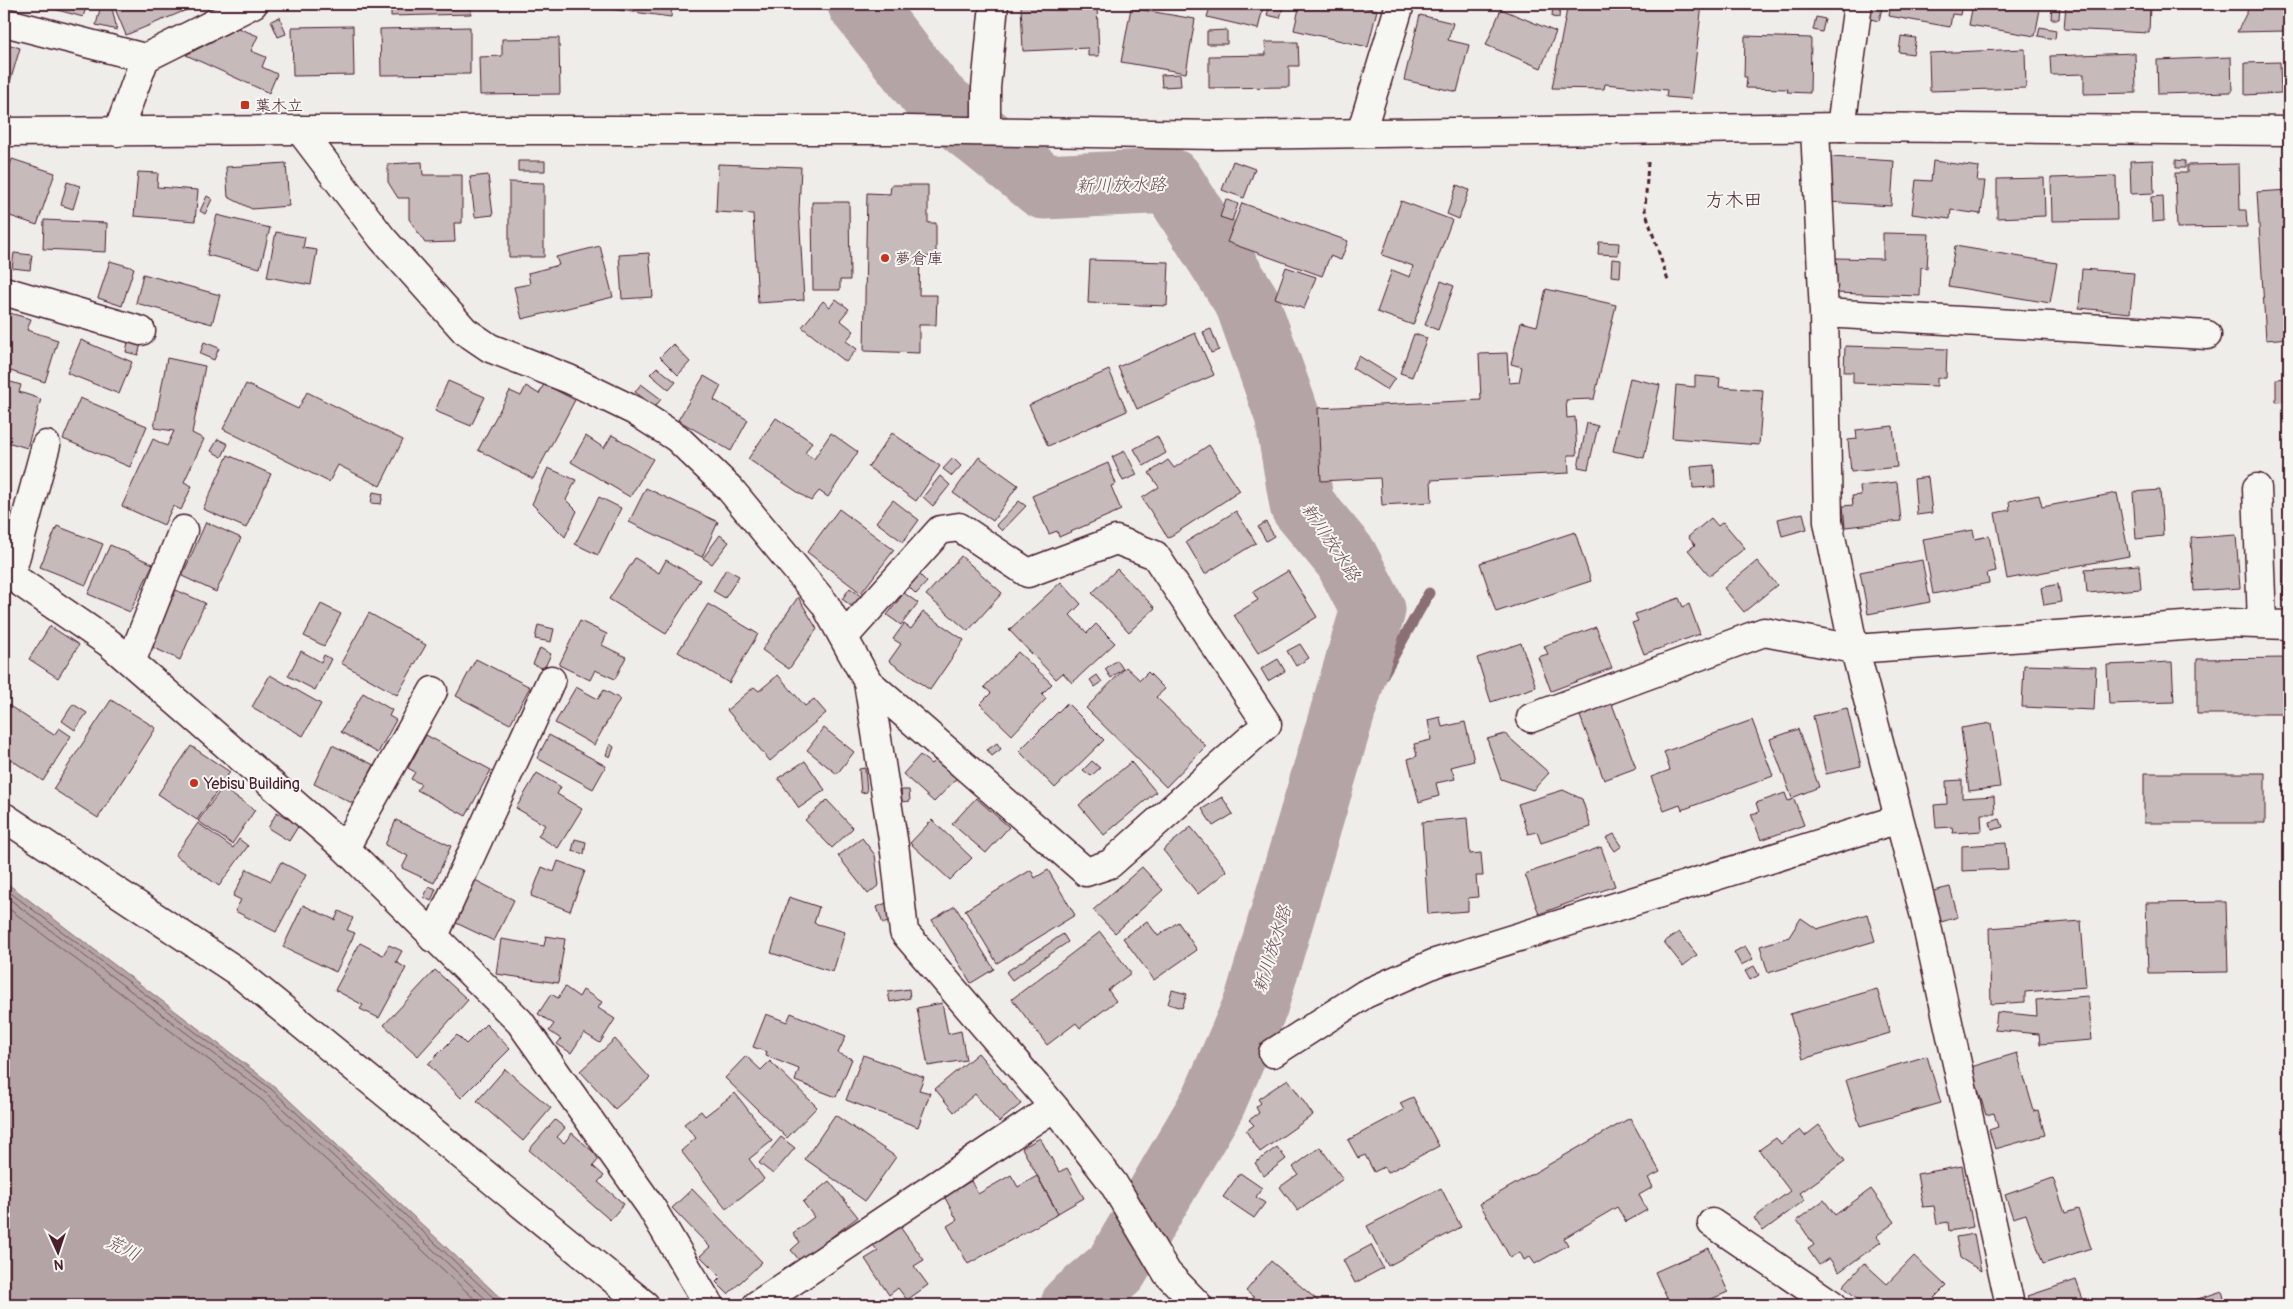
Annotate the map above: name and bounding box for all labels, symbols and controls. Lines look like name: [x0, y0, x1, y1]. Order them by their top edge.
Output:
place label: 葉木立: [255, 96, 303, 116]
marker: 葉木立: [239, 99, 251, 111]
water label: 新川放水路: [1076, 173, 1167, 198]
district label: 方木田: [1705, 188, 1763, 212]
place label: 夢倉庫: [895, 249, 943, 269]
marker: 夢倉庫: [879, 252, 891, 264]
water label: 新川放水路: [1296, 499, 1366, 587]
place label: Yebisu Building: [203, 774, 300, 794]
marker: Yebisu Building: [188, 777, 200, 789]
water label: 新川放水路: [1248, 902, 1297, 996]
north arrow: [32, 1226, 82, 1276]
water label: 荒川: [102, 1230, 144, 1267]
text: N: [53, 1256, 64, 1273]

